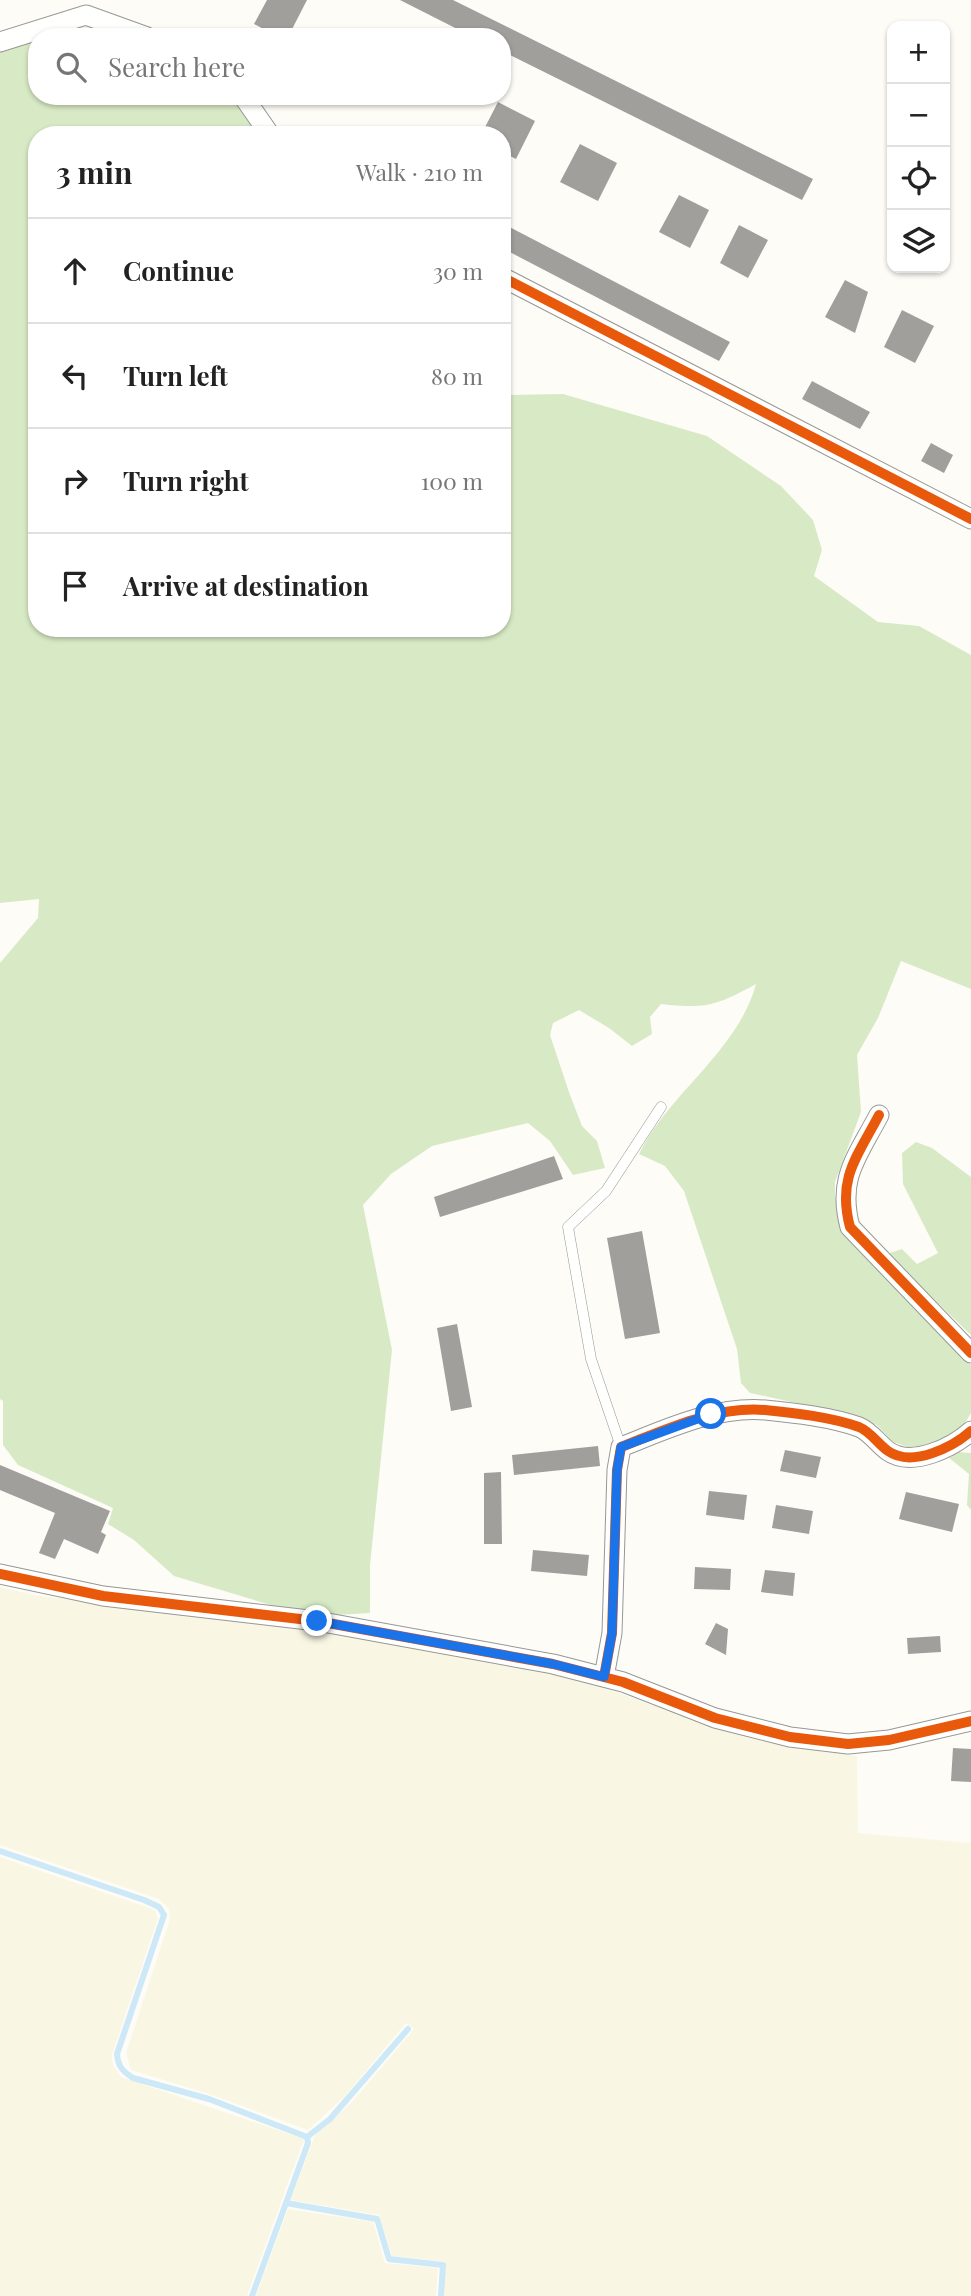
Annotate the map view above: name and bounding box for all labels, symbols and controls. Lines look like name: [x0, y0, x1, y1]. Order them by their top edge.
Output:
map controls: [887, 21, 950, 273]
button: +: [887, 21, 950, 84]
search box: [28, 28, 511, 105]
icon: search: [52, 48, 90, 86]
text: Search here: [108, 49, 245, 84]
button: −: [887, 84, 950, 147]
button: locate: [887, 147, 950, 210]
text: 3 min: [56, 152, 132, 192]
text: Walk · 210 m: [356, 156, 483, 187]
button: layers: [887, 210, 950, 273]
icon: ahead: [56, 252, 94, 290]
text: Continue: [123, 253, 234, 288]
text: 30 m: [433, 255, 483, 286]
icon: left: [56, 357, 94, 395]
text: Turn left: [123, 358, 228, 393]
text: 80 m: [431, 360, 483, 391]
icon: right: [56, 462, 94, 500]
text: Turn right: [123, 463, 249, 498]
text: 100 m: [421, 465, 483, 496]
icon: arrive: [56, 567, 94, 605]
text: Arrive at destination: [123, 568, 369, 603]
route start: [695, 1398, 726, 1429]
route end: [301, 1605, 332, 1636]

